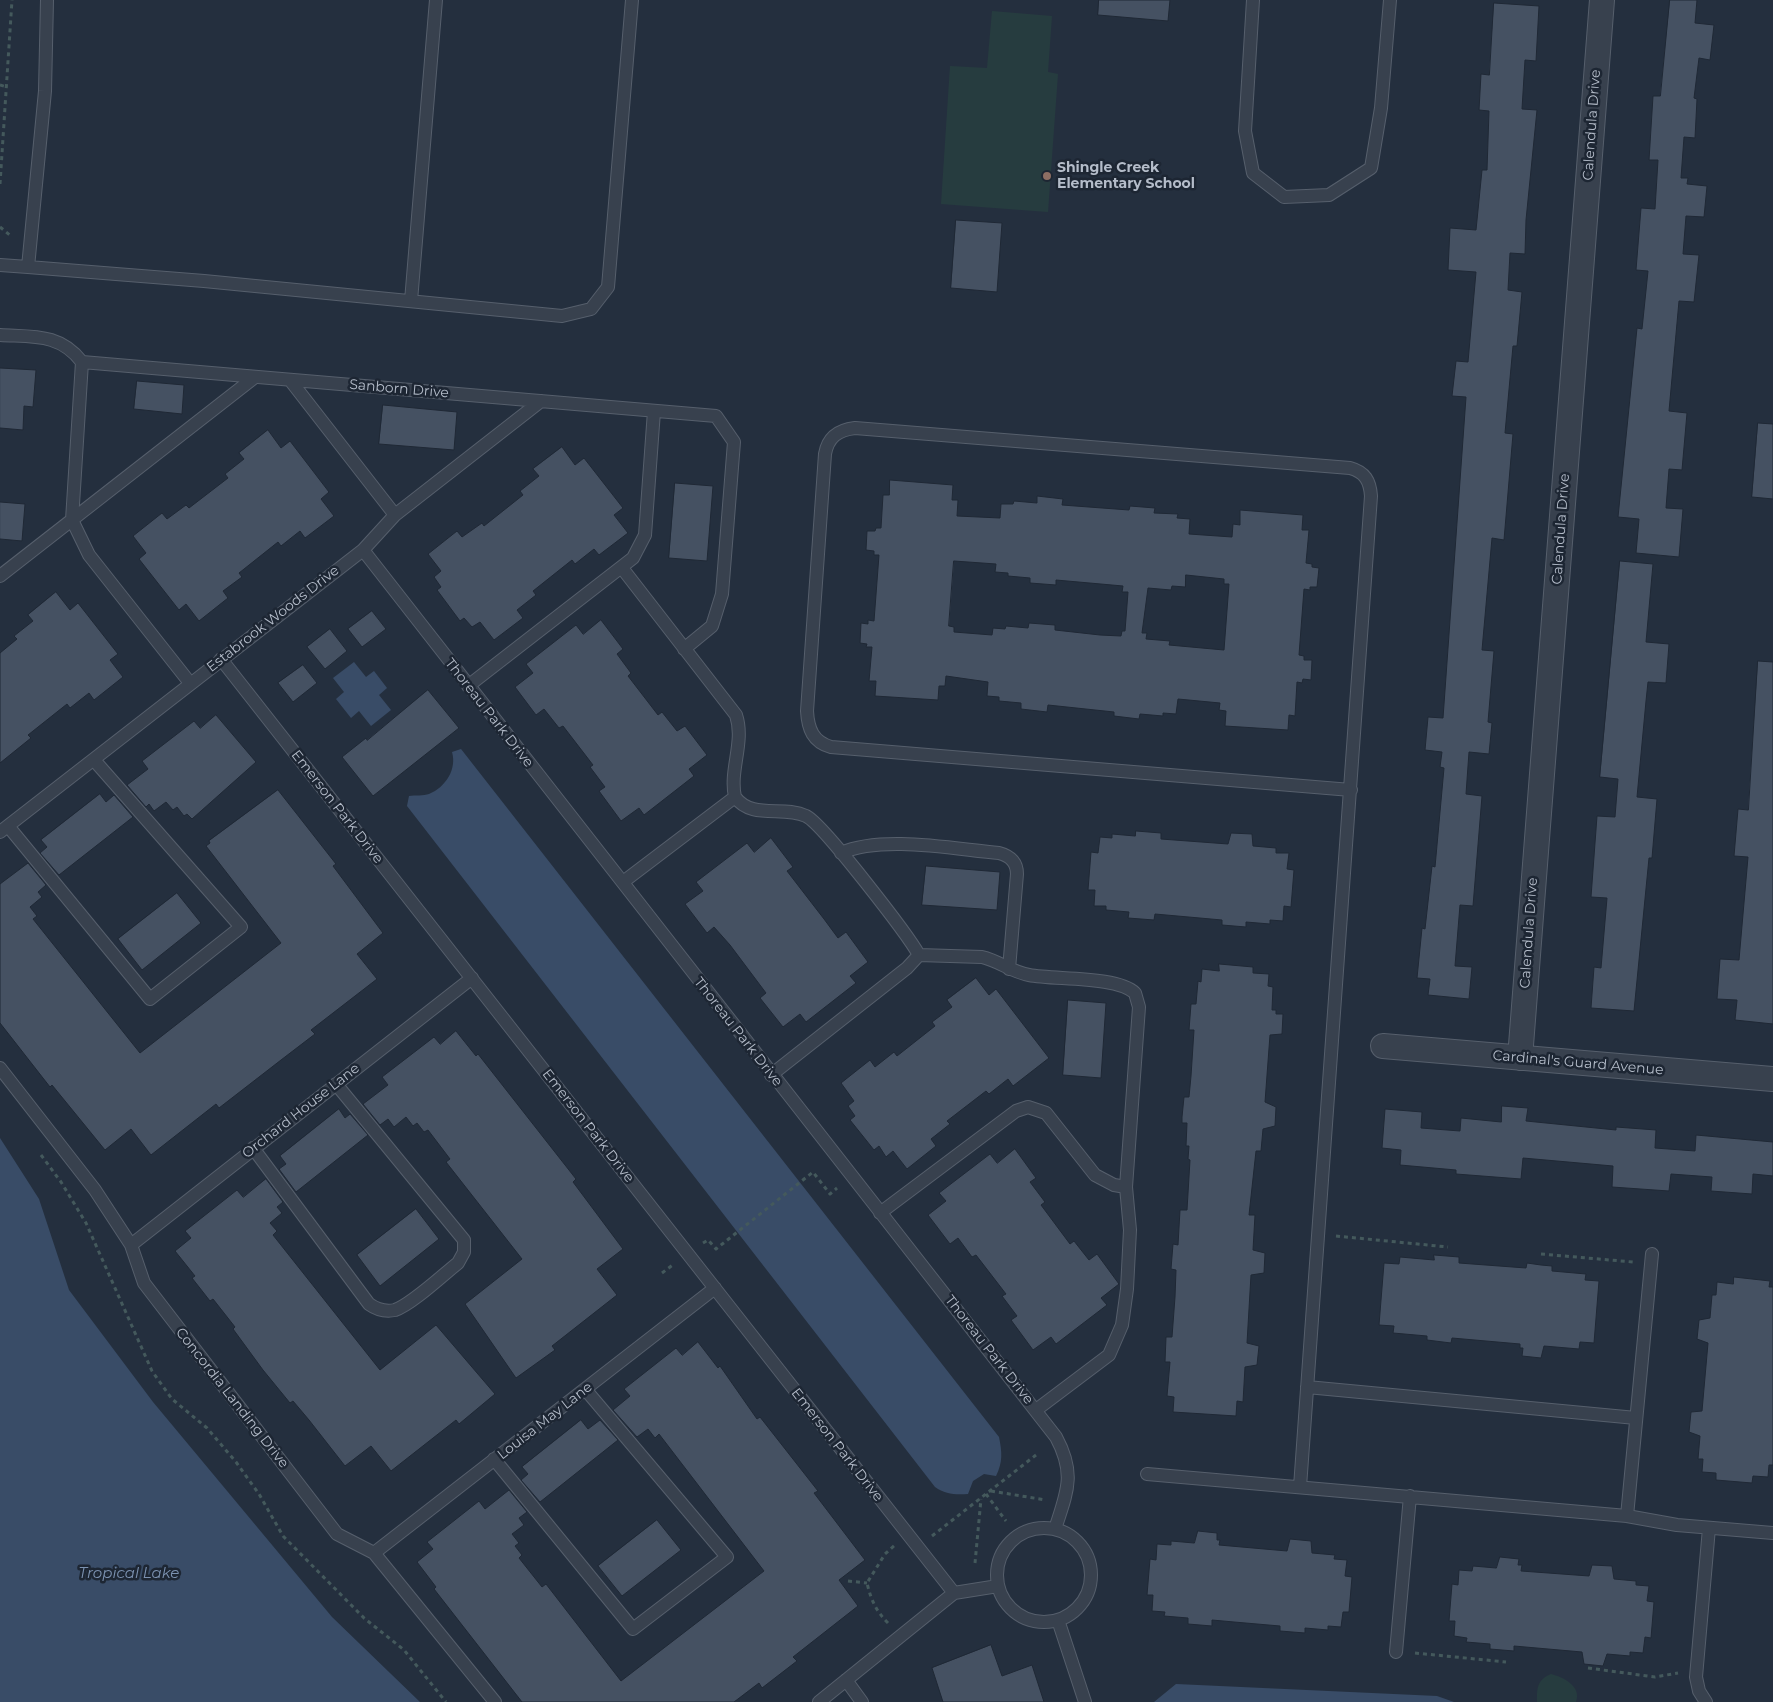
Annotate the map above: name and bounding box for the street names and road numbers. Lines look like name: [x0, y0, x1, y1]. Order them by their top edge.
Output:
street label: Calendula Drive: [1580, 69, 1604, 181]
street label: Sanborn Drive: [349, 376, 449, 402]
street label: Calendula Drive: [1549, 473, 1573, 585]
street label: Estabrook Woods Drive: [203, 562, 343, 676]
street label: Thoreau Park Drive: [441, 655, 537, 771]
street label: Emerson Park Drive: [287, 747, 387, 867]
street label: Calendula Drive: [1517, 877, 1541, 989]
street label: Thoreau Park Drive: [690, 974, 786, 1090]
street label: Cardinal's Guard Avenue: [1492, 1047, 1664, 1079]
street label: Orchard House Lane: [239, 1060, 363, 1162]
street label: Emerson Park Drive: [538, 1066, 638, 1186]
street label: Thoreau Park Drive: [941, 1292, 1037, 1408]
street label: Concordia Landing Drive: [172, 1324, 292, 1472]
street label: Louisa May Lane: [494, 1379, 596, 1463]
street label: Emerson Park Drive: [787, 1385, 887, 1505]

